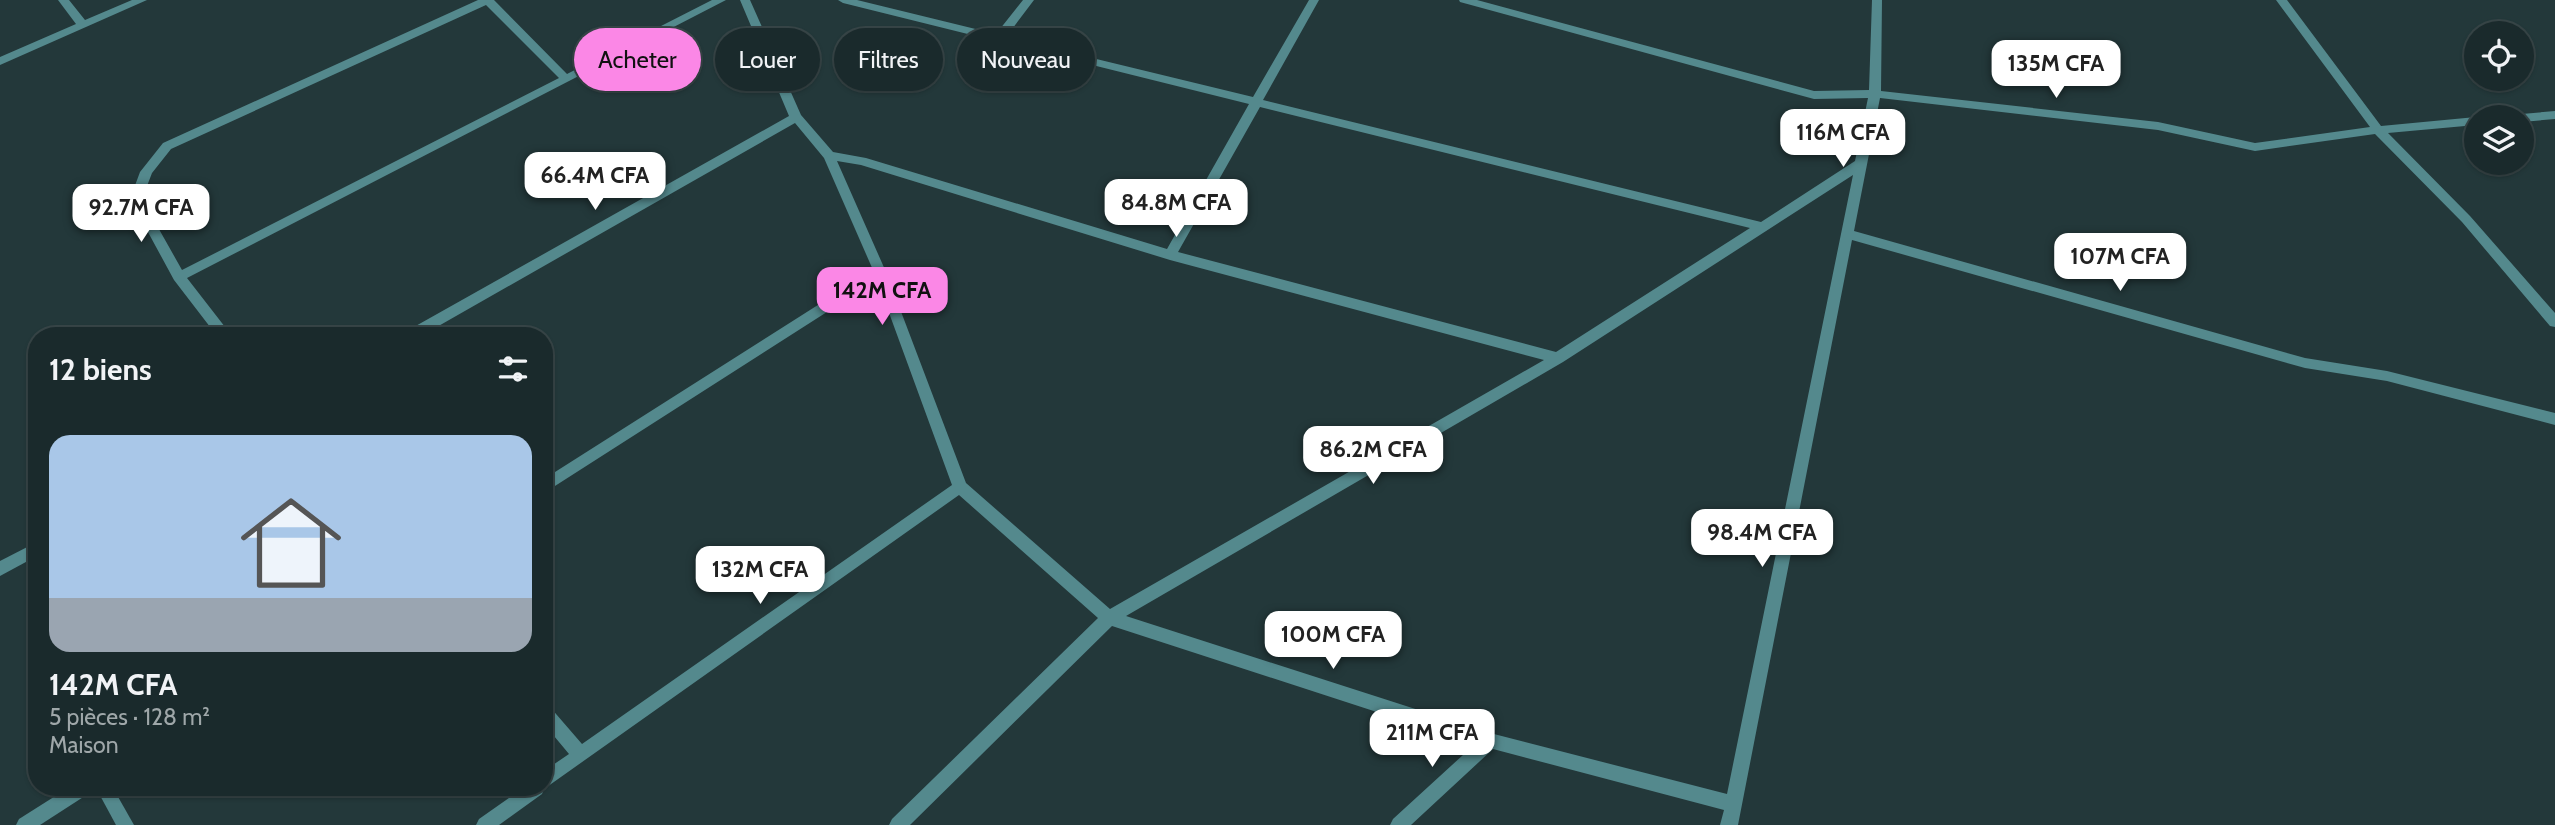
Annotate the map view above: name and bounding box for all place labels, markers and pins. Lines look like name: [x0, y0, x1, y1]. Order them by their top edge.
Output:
pin: 135M CFA: [1984, 41, 2128, 100]
pin: 116M CFA: [1771, 110, 1915, 169]
pin: 66.4M CFA: [515, 152, 675, 212]
pin: 84.8M CFA: [1096, 180, 1256, 239]
pin: 92.7M CFA: [61, 184, 221, 244]
pin: 107M CFA: [2048, 233, 2192, 293]
pin: 142M CFA: [810, 268, 954, 327]
pin: 86.2M CFA: [1293, 426, 1453, 486]
pin: 98.4M CFA: [1682, 510, 1842, 569]
pin: 132M CFA: [688, 546, 832, 606]
pin: 100M CFA: [1261, 612, 1405, 671]
pin: 211M CFA: [1360, 710, 1504, 769]

